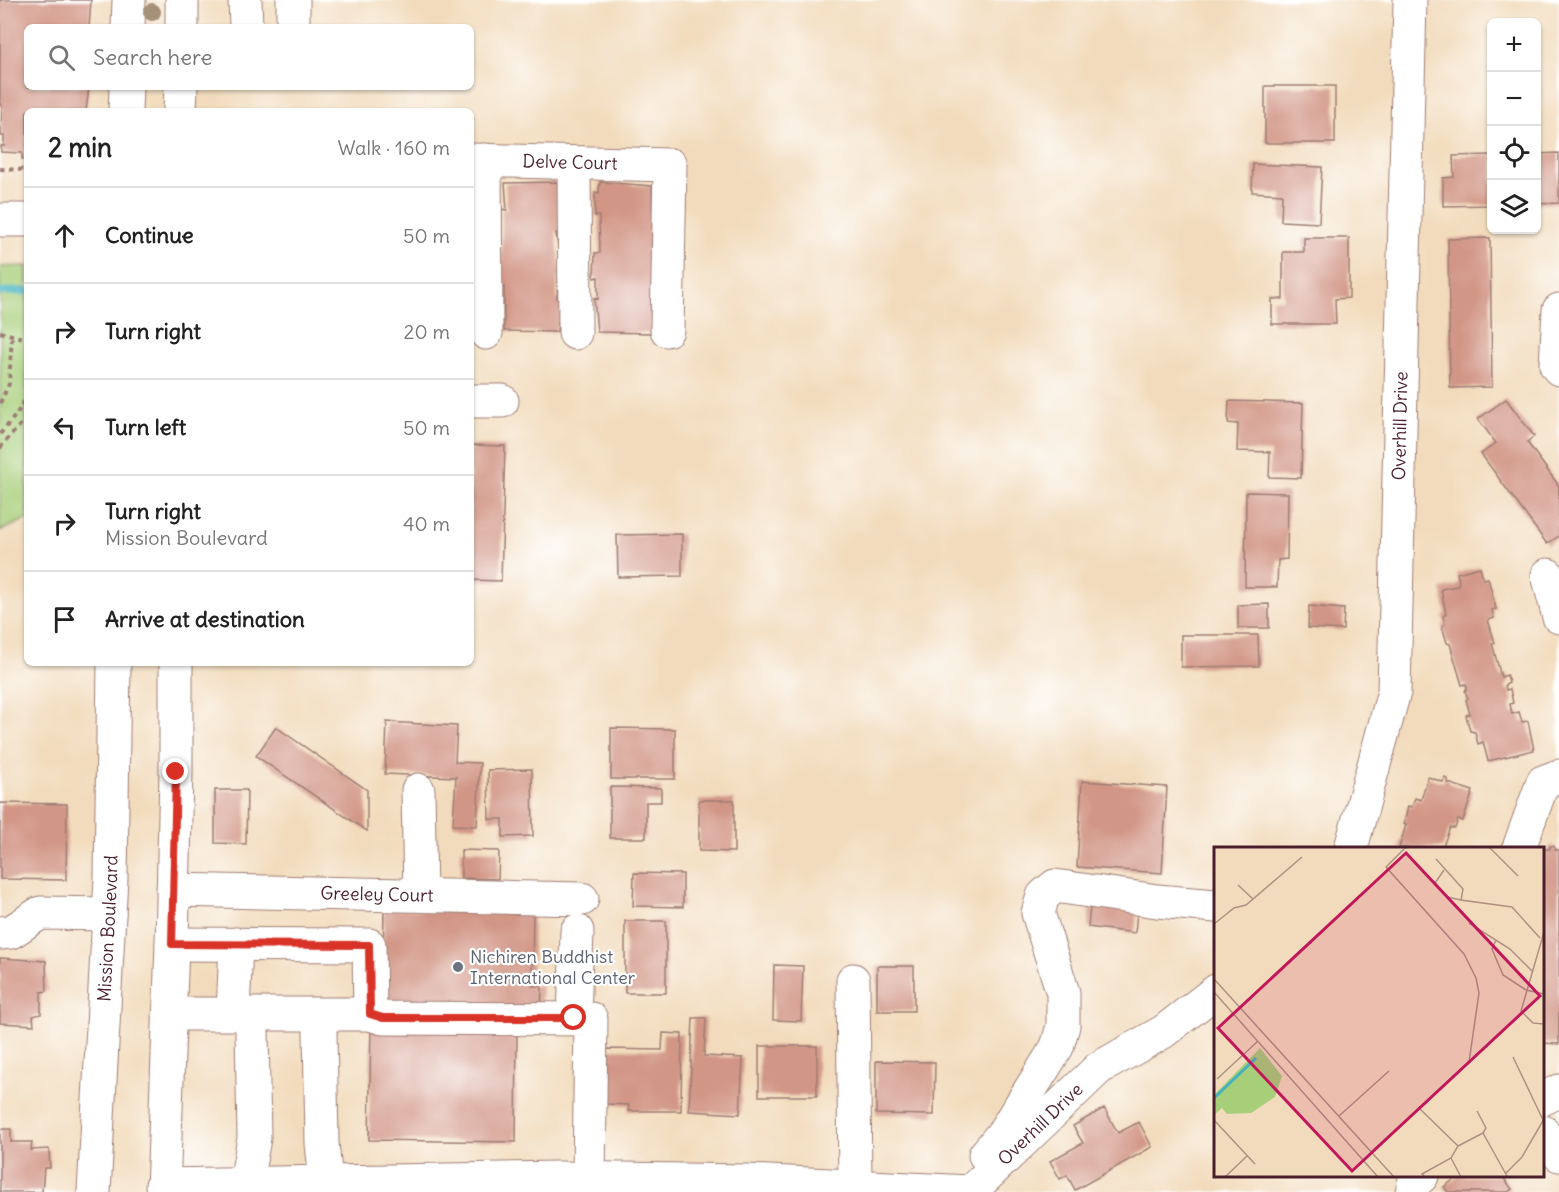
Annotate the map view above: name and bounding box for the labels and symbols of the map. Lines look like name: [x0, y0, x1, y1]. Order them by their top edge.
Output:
street label: Delve Court: [522, 149, 618, 175]
street label: Overhill Drive: [1387, 371, 1412, 481]
route end: [162, 758, 188, 784]
inset map: [1214, 847, 1544, 1177]
street label: Mission Boulevard: [92, 855, 122, 1002]
street label: Greeley Court: [320, 881, 434, 907]
place label: Nichiren Buddhist International Center: [470, 945, 636, 989]
marker: Nichiren Buddhist International Center: [451, 960, 465, 974]
route start: [560, 1004, 586, 1030]
street label: Overhill Drive: [993, 1078, 1087, 1170]

